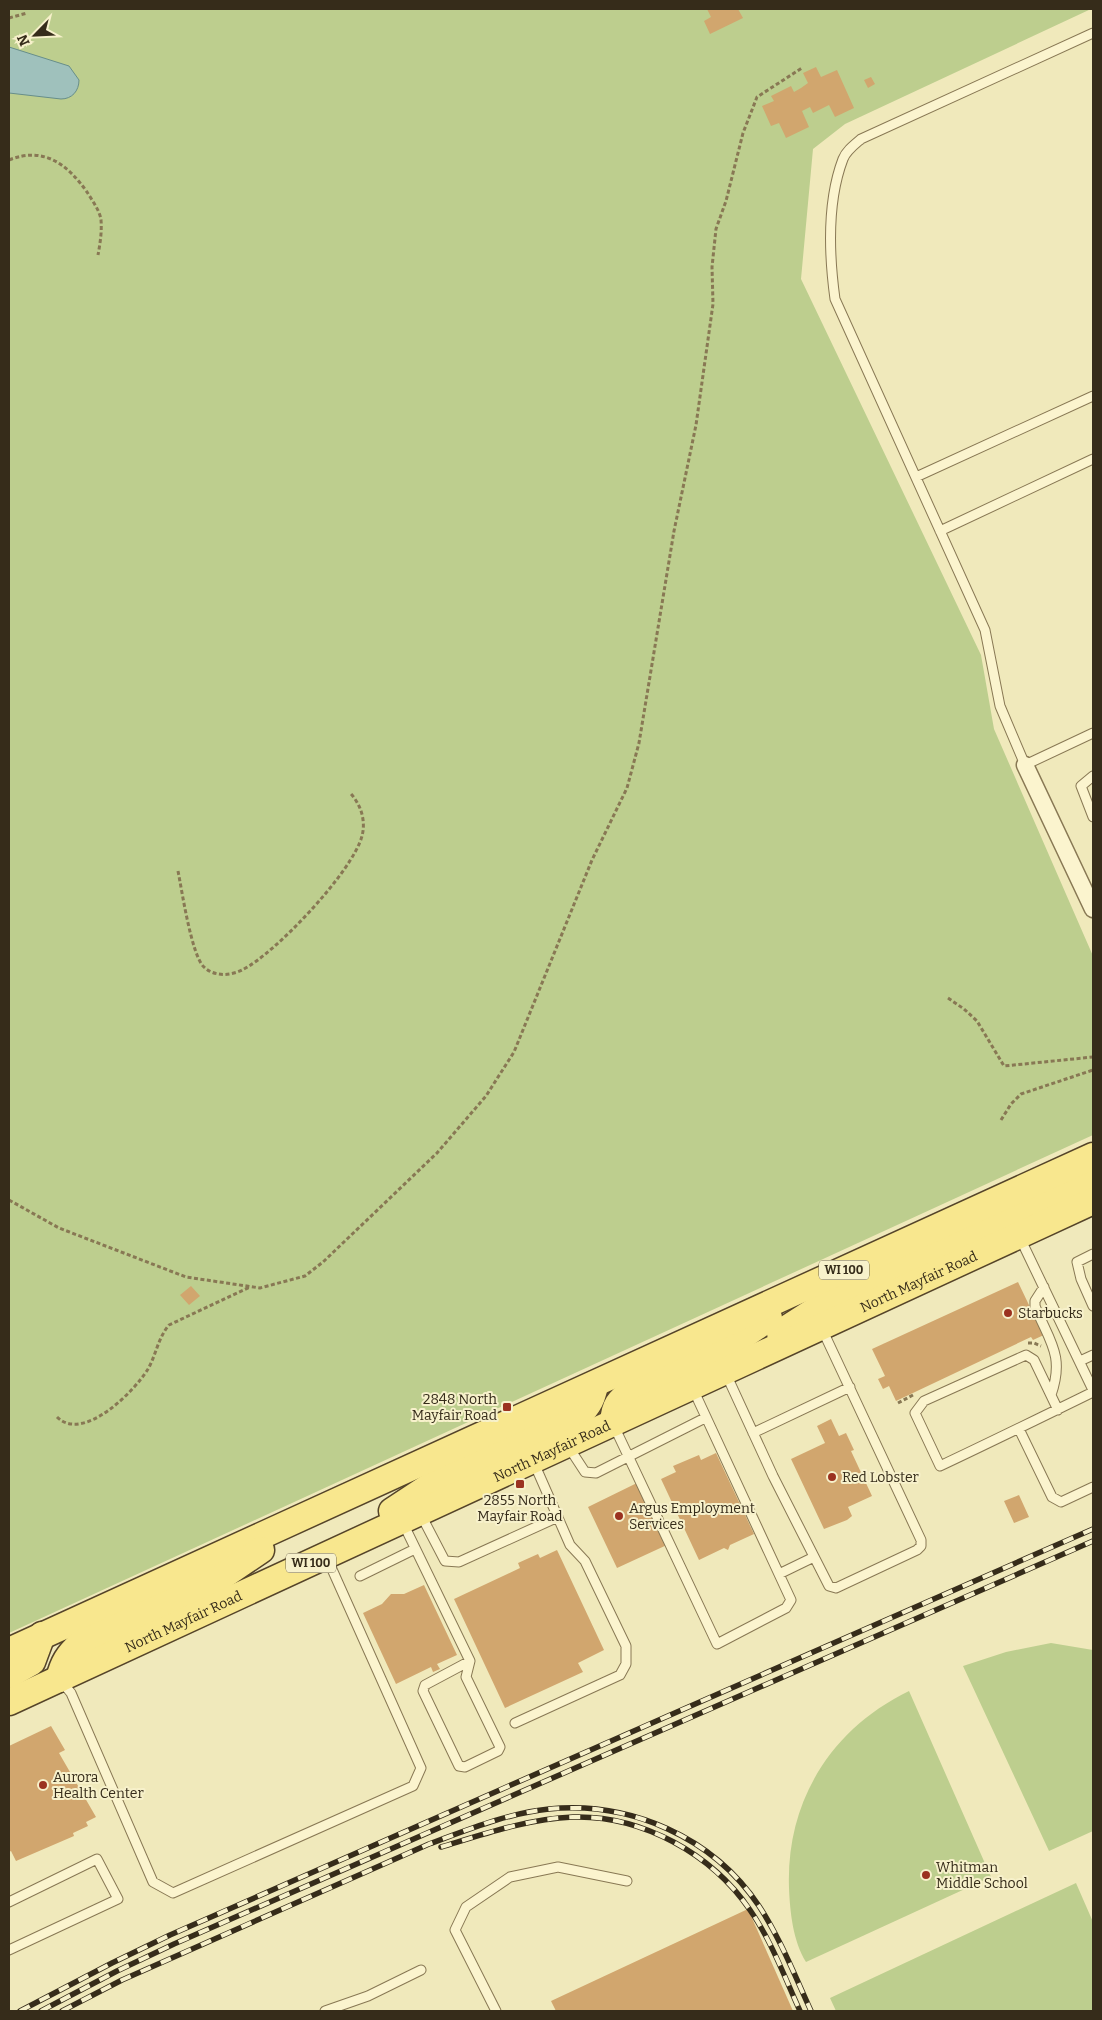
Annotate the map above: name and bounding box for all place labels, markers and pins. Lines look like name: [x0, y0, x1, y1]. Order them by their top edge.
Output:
place label: Starbucks: [1018, 1305, 1083, 1322]
marker: Starbucks: [1002, 1307, 1014, 1319]
place label: 2848 North Mayfair Road: [412, 1391, 497, 1424]
marker: 2848 North Mayfair Road: [501, 1401, 513, 1413]
place label: Red Lobster: [842, 1469, 919, 1486]
marker: Red Lobster: [826, 1471, 838, 1483]
marker: 2855 North Mayfair Road: [514, 1478, 526, 1490]
place label: 2855 North Mayfair Road: [477, 1492, 563, 1525]
place label: Argus Employment Services: [629, 1500, 755, 1533]
marker: Argus Employment Services: [613, 1510, 625, 1522]
place label: Aurora Health Center: [53, 1769, 144, 1802]
marker: Aurora Health Center: [37, 1779, 49, 1791]
place label: Whitman Middle School: [936, 1859, 1028, 1892]
marker: Whitman Middle School: [920, 1869, 932, 1881]

